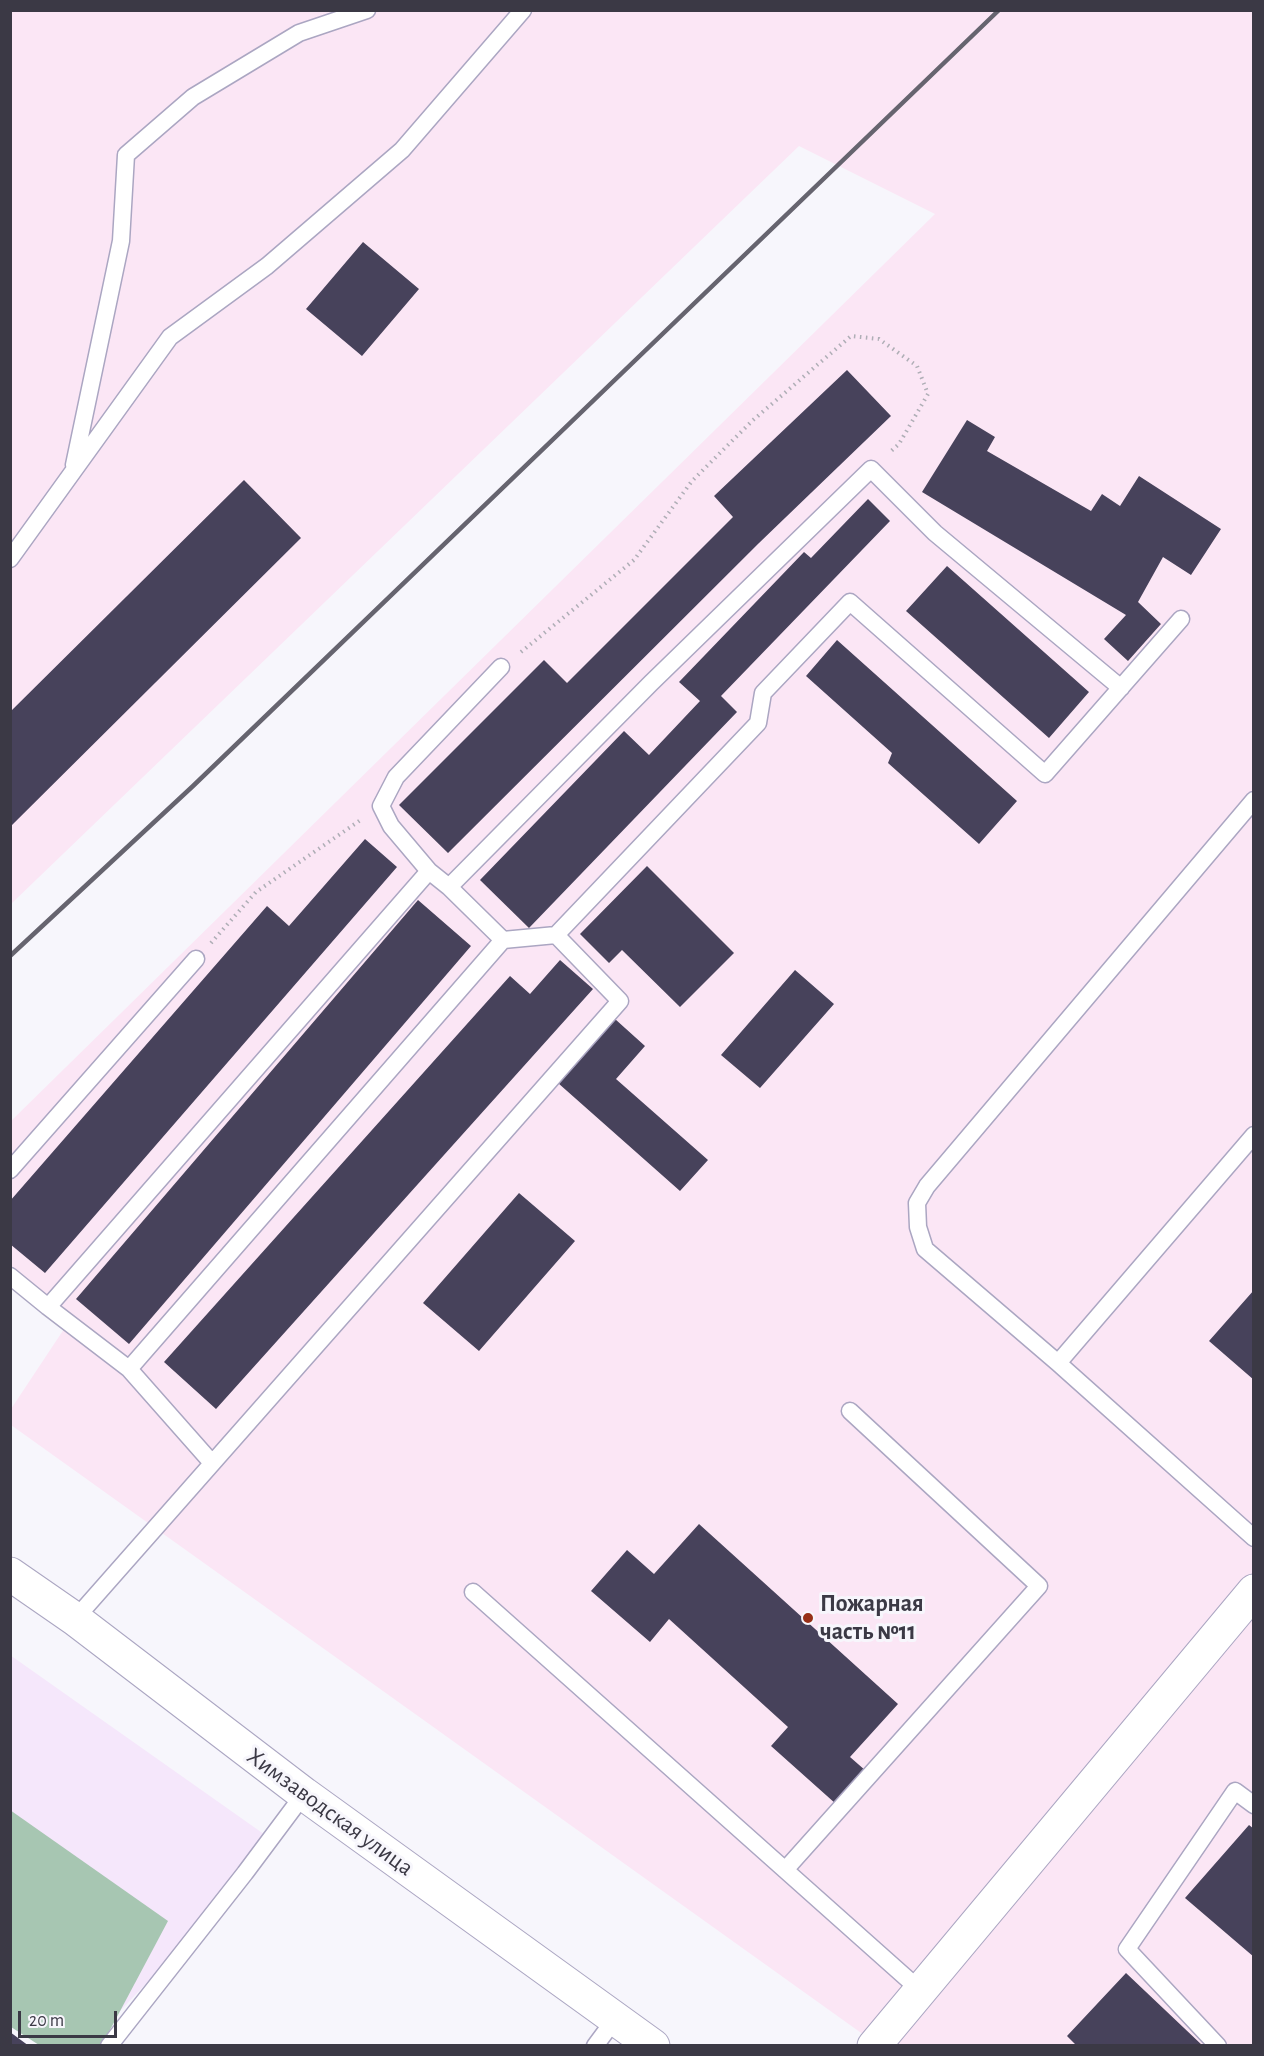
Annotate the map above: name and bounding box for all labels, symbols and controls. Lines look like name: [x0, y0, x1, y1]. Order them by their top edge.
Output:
place label: Пожарная часть №11: [820, 1590, 924, 1646]
marker: Пожарная часть №11: [801, 1611, 815, 1625]
street label: Химзаводская улица: [241, 1742, 419, 1882]
scale bar: [21, 1999, 120, 2037]
text: 20 m: [29, 2012, 64, 2030]

